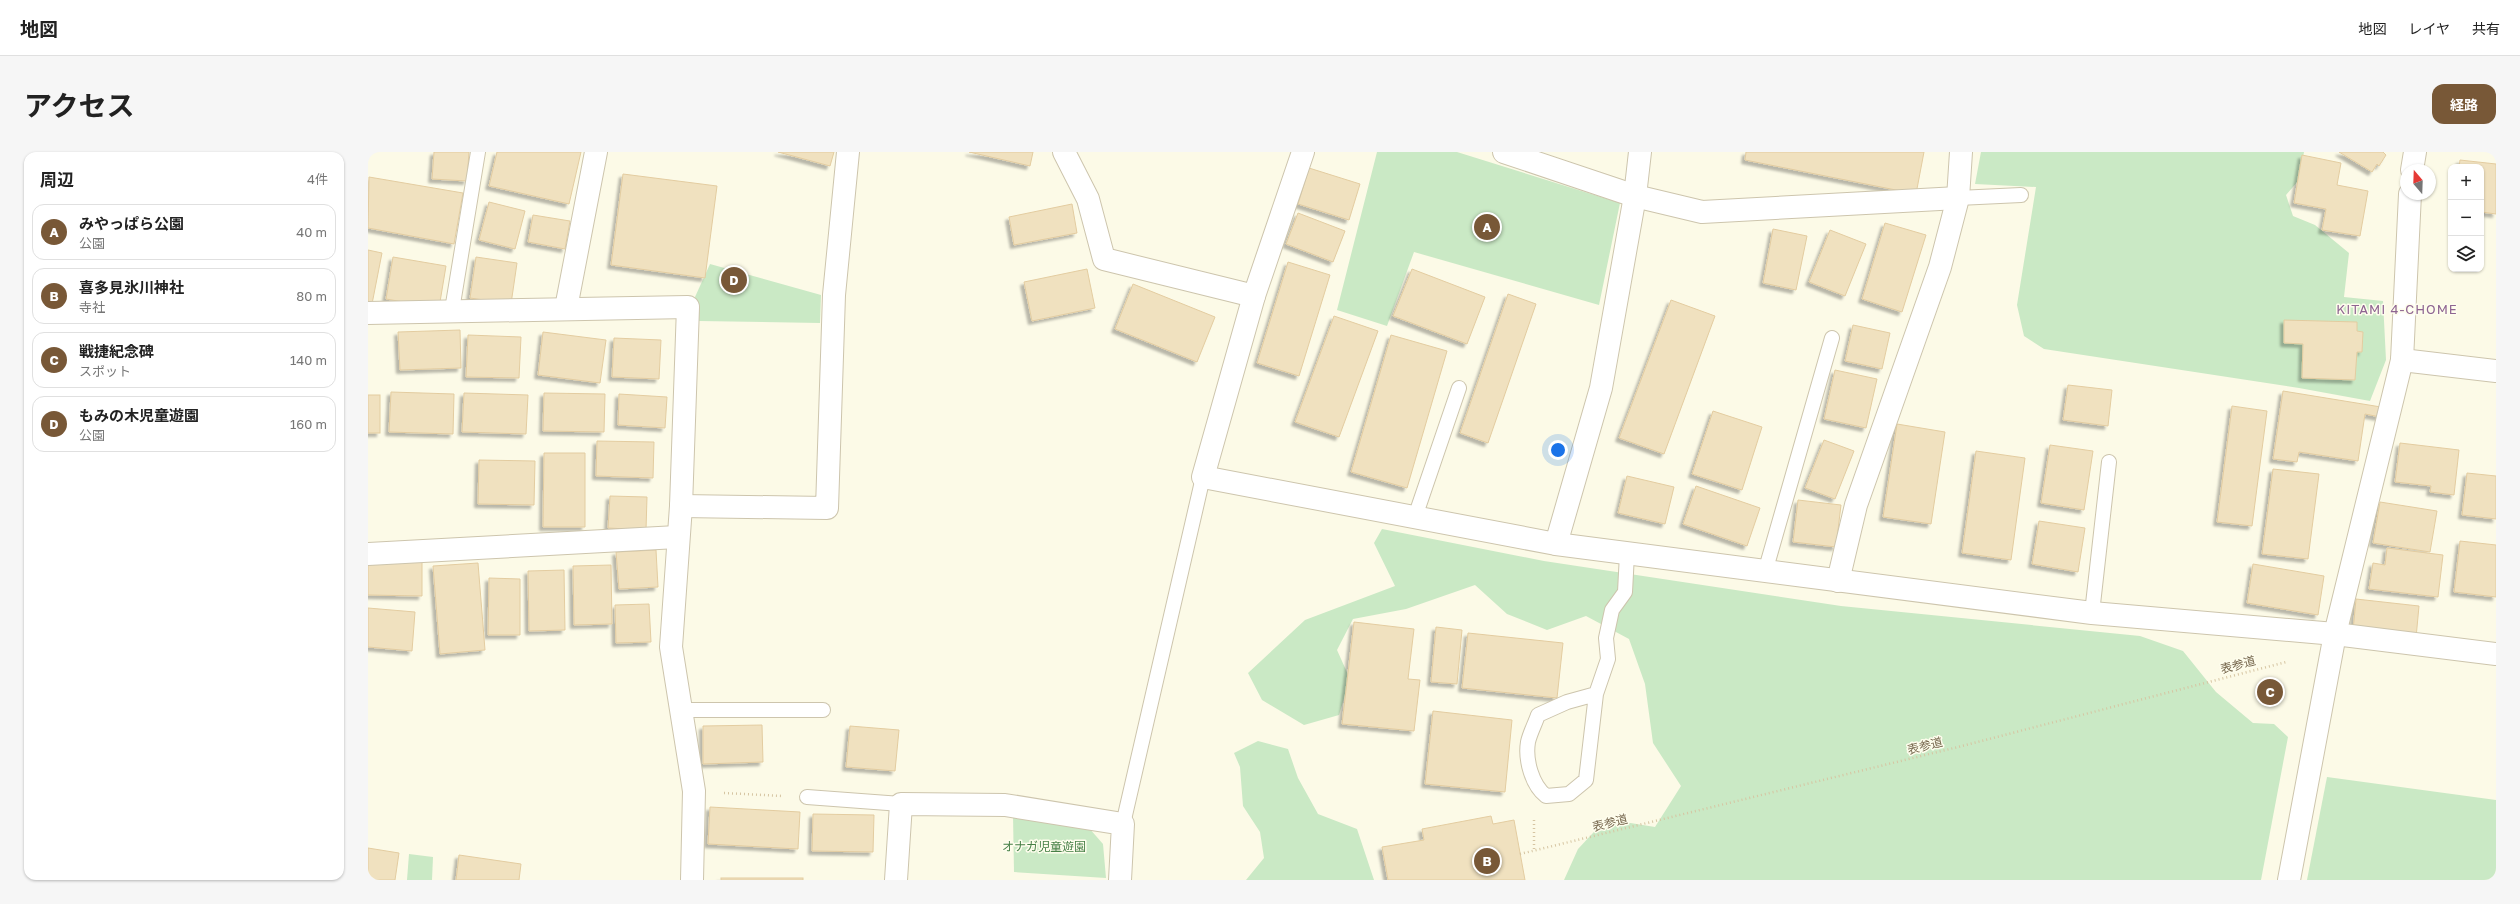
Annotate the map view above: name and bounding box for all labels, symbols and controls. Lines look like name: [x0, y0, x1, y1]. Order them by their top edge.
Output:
text: 地図: [20, 17, 58, 40]
text: 地図: [2358, 20, 2386, 37]
text: レイヤ: [2408, 20, 2450, 37]
text: 共有: [2472, 20, 2500, 37]
button: 経路: [2432, 84, 2496, 124]
text: アクセス: [24, 89, 135, 122]
north arrow: [2400, 164, 2436, 200]
map controls: [2448, 164, 2484, 272]
button: +: [2448, 164, 2484, 200]
text: 周辺: [40, 169, 74, 190]
text: 4件: [307, 171, 328, 187]
button: −: [2448, 200, 2484, 236]
pin: A: [1474, 212, 1500, 242]
text: みやっぱら公園: [79, 214, 184, 232]
text: A: [49, 224, 59, 240]
text: 40 m: [296, 224, 327, 240]
text: 公園: [79, 235, 105, 251]
button: layers: [2448, 236, 2484, 272]
pin: D: [721, 265, 747, 295]
text: 喜多見氷川神社: [79, 278, 184, 296]
text: B: [49, 288, 59, 304]
text: 80 m: [296, 288, 327, 304]
text: 寺社: [79, 299, 105, 315]
district label: KITAMI 4-CHOME: [2336, 301, 2458, 317]
text: 戦捷紀念碑: [79, 342, 154, 360]
text: C: [49, 352, 59, 368]
text: 140 m: [290, 352, 327, 368]
text: スポット: [79, 363, 131, 379]
text: もみの木児童遊園: [79, 406, 199, 424]
text: D: [49, 416, 59, 432]
text: 160 m: [290, 416, 327, 432]
text: 公園: [79, 427, 105, 443]
your location: [1548, 440, 1568, 460]
street label: 表参道: [2218, 653, 2257, 677]
pin: C: [2257, 677, 2283, 707]
street label: 表参道: [1905, 734, 1944, 757]
street label: 表参道: [1590, 811, 1629, 834]
park label: オナガ児童遊園: [1002, 839, 1086, 854]
pin: B: [1474, 846, 1500, 876]

